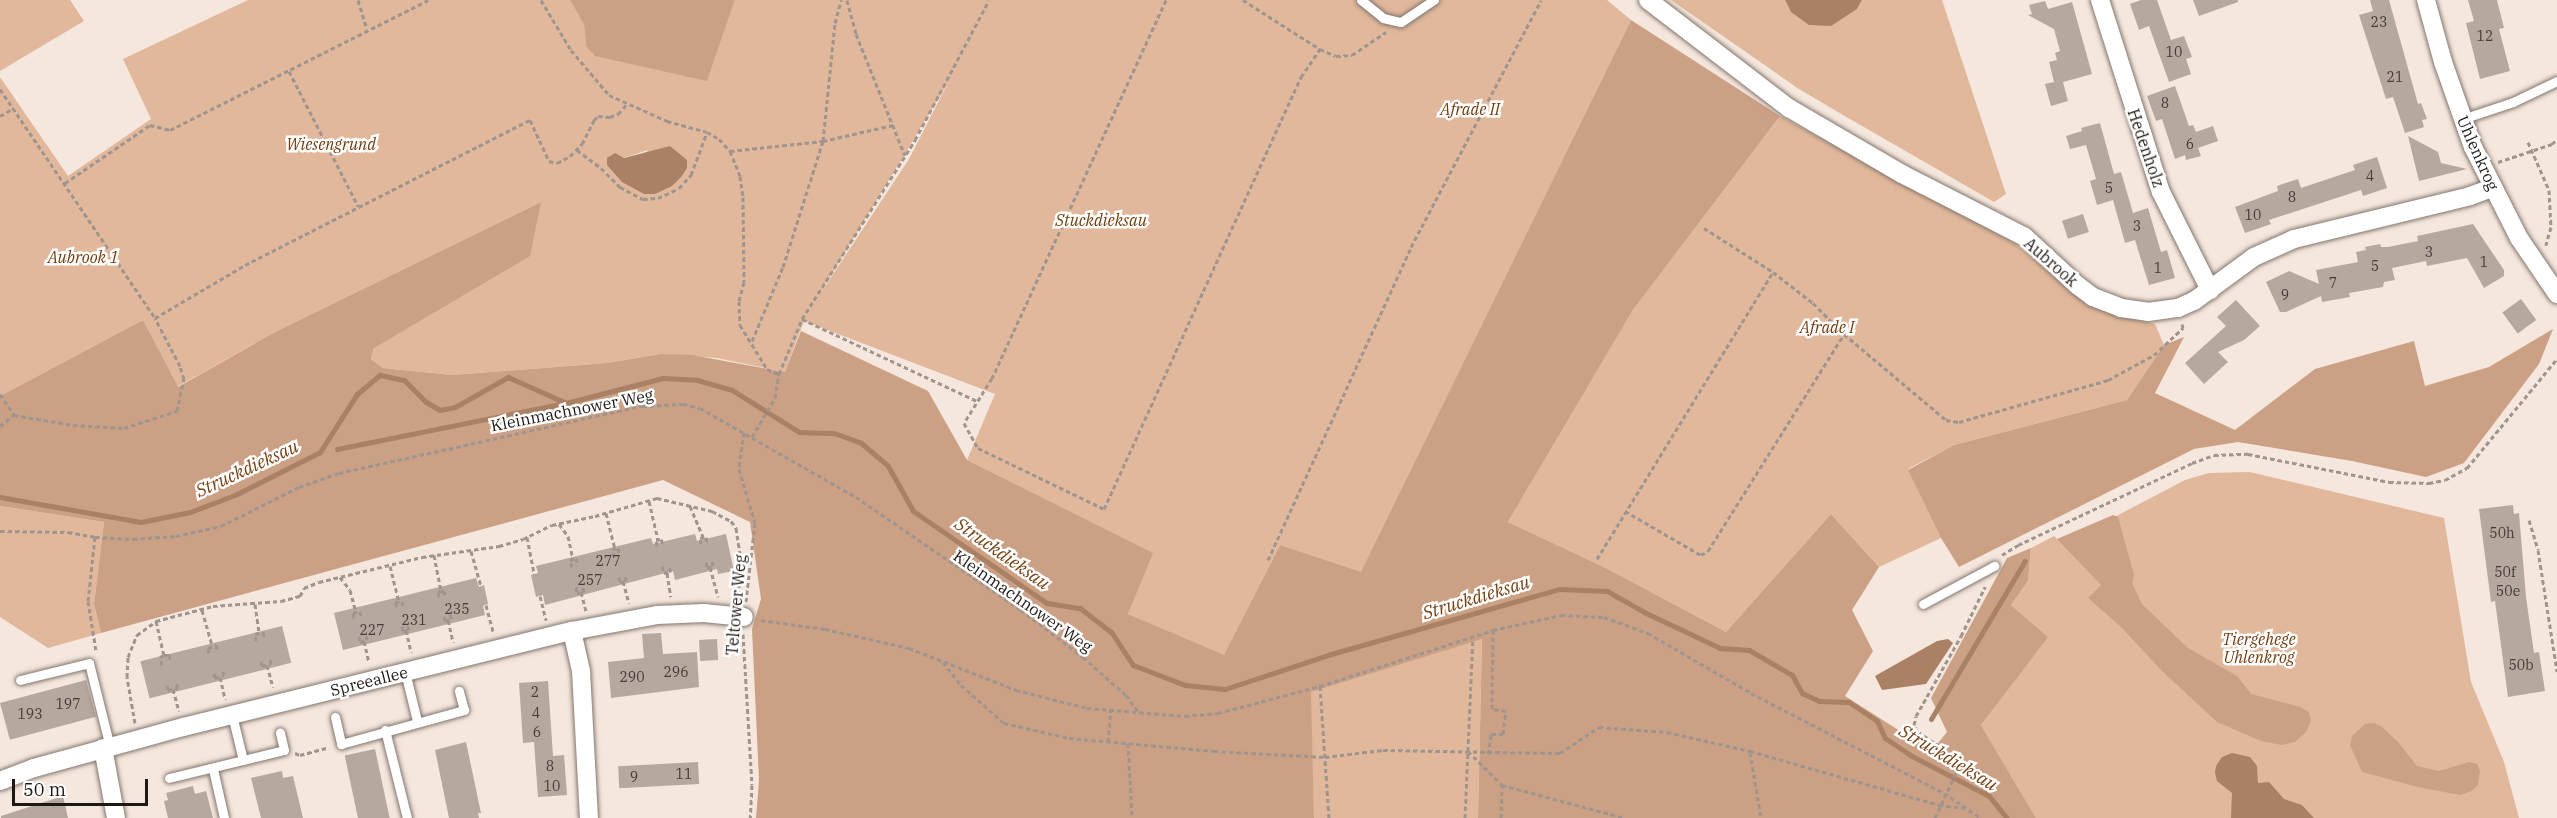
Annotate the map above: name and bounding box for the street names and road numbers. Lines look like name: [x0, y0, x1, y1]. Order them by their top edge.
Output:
street label: Hedenholz: [2124, 106, 2168, 190]
street label: Uhlenkrog: [2453, 113, 2503, 193]
street label: Aubrook: [2020, 234, 2082, 290]
street label: Kleinmachnower Weg: [489, 385, 655, 435]
street label: Kleinmachnower Weg: [950, 546, 1096, 656]
street label: Teltower Weg: [722, 554, 750, 656]
street label: Spreeallee: [328, 662, 410, 700]

